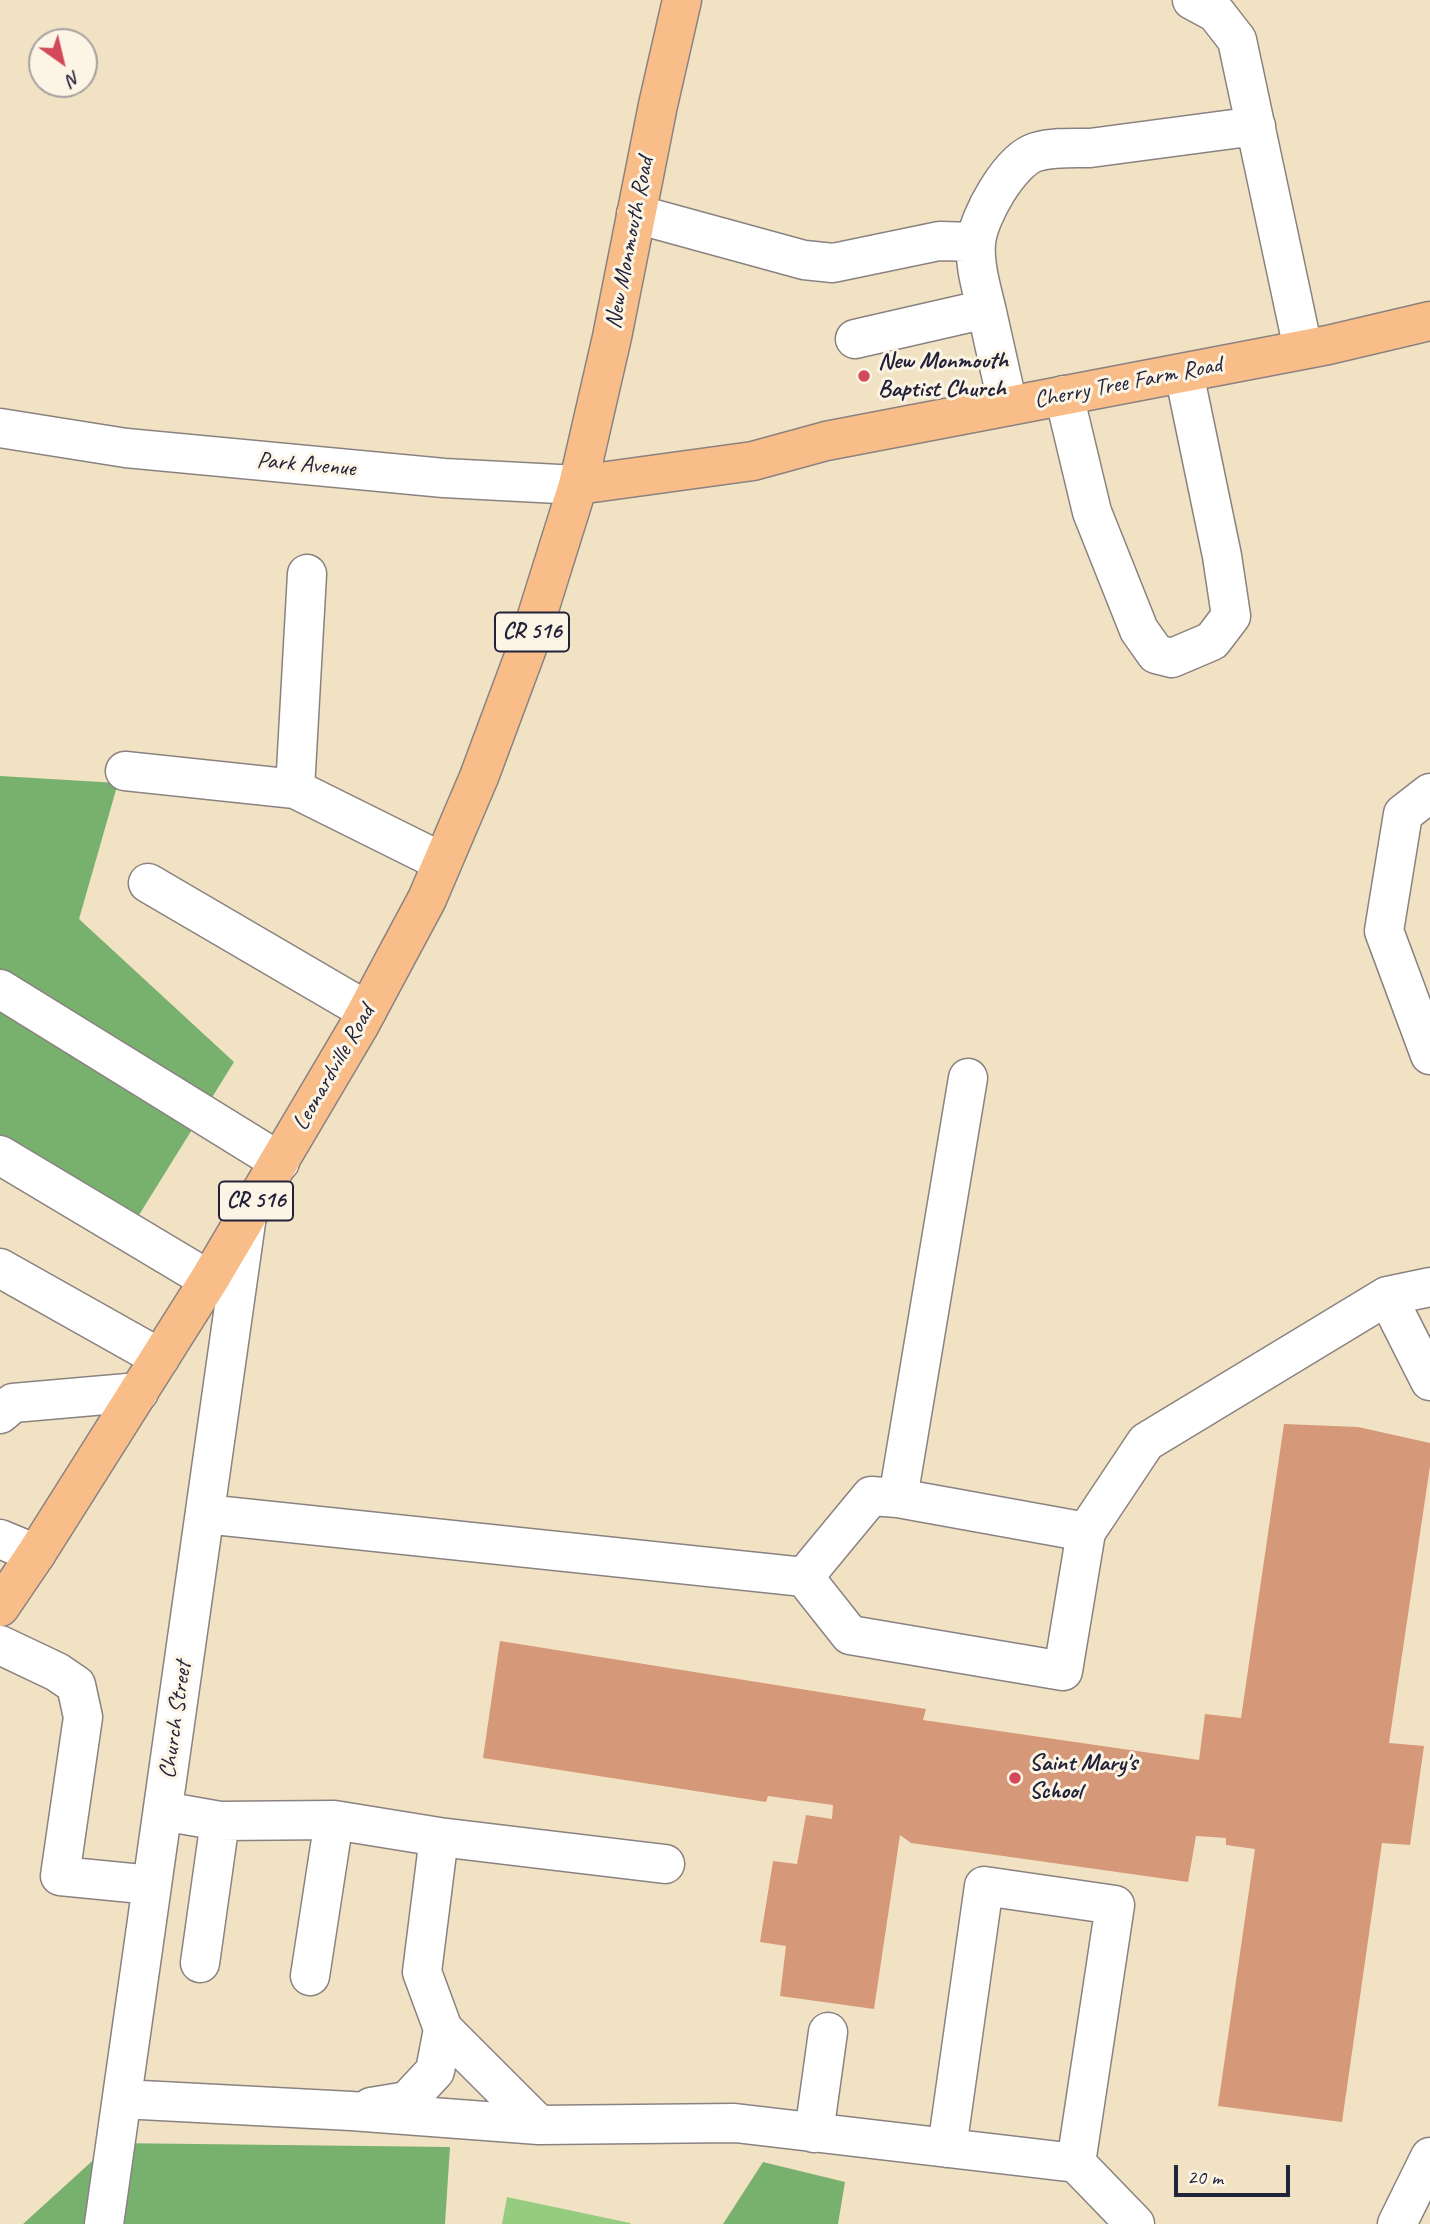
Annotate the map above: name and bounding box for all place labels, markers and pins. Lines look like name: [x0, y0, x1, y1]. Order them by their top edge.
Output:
place label: New Monmouth Baptist Church: [878, 348, 1008, 404]
marker: New Monmouth Baptist Church: [856, 368, 872, 384]
place label: Saint Mary's School: [1029, 1750, 1137, 1806]
marker: Saint Mary's School: [1007, 1770, 1023, 1786]

